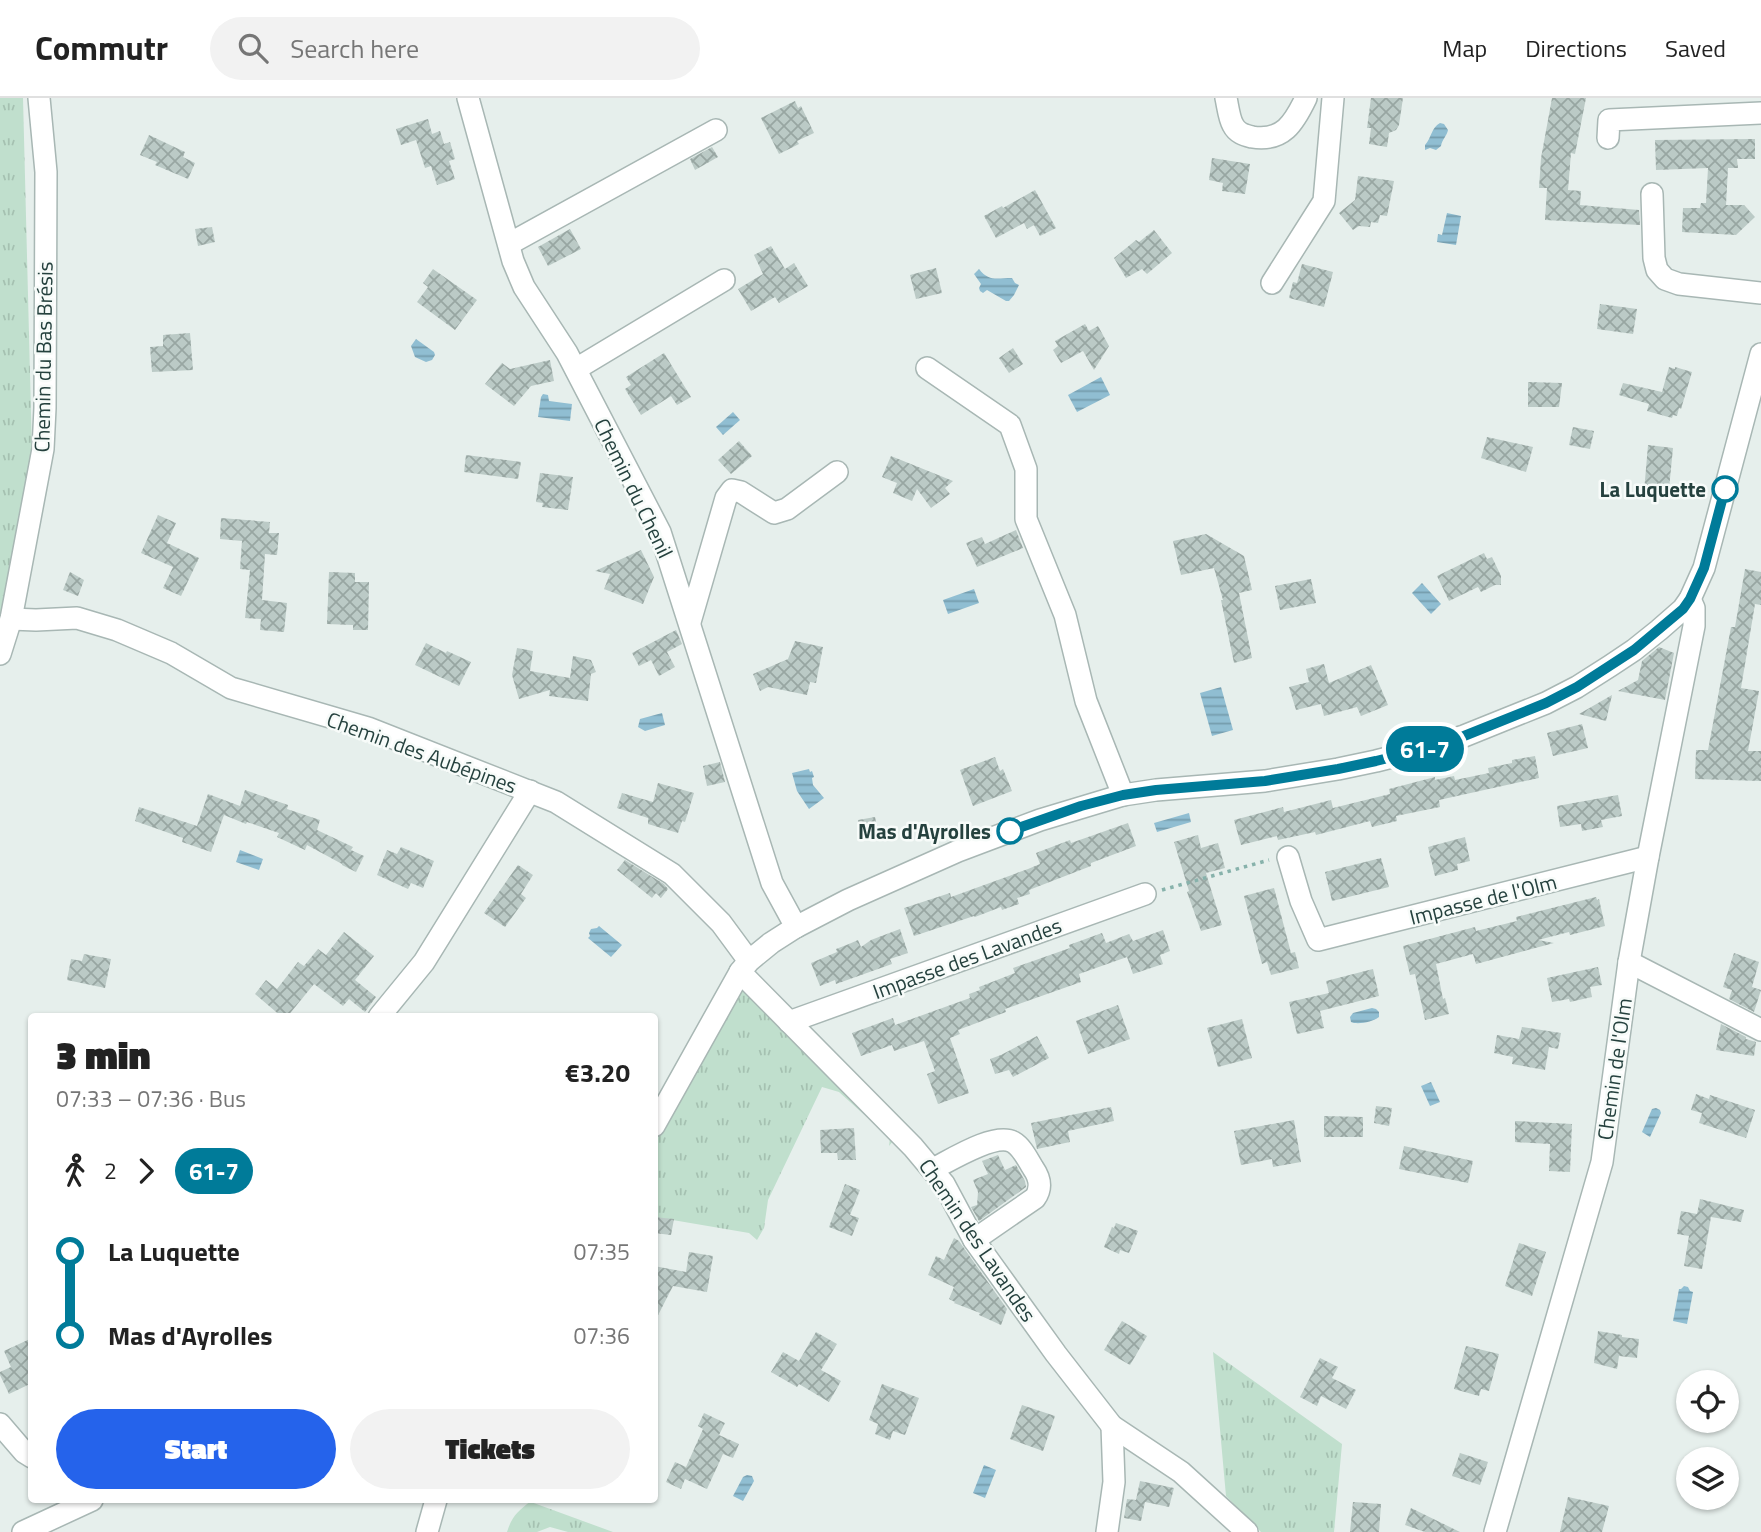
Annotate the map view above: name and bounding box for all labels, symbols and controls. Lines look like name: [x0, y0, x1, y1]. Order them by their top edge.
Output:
search box: [210, 17, 700, 80]
text: Commutr: [35, 23, 168, 73]
icon: search: [234, 29, 272, 67]
text: Search here: [290, 29, 419, 68]
text: Map: [1442, 30, 1487, 66]
text: Directions: [1525, 30, 1627, 66]
text: Saved: [1665, 30, 1726, 66]
street label: Chemin du Bas Brésis: [25, 261, 61, 453]
street label: Chemin du Chenil: [586, 413, 682, 563]
place label: La Luquette: [1599, 473, 1706, 505]
marker: La Luquette: [1712, 476, 1738, 502]
street label: Chemin des Aubépines: [323, 703, 521, 801]
line badge: 61-7: [1376, 726, 1474, 772]
text: 61-7: [1400, 731, 1450, 767]
place label: Mas d'Ayrolles: [858, 815, 991, 847]
marker: Mas d'Ayrolles: [997, 818, 1023, 844]
street label: Impasse de l'Olm: [1406, 865, 1560, 933]
street label: Impasse des Lavandes: [868, 909, 1066, 1007]
street label: Chemin de l'Olm: [1588, 996, 1640, 1142]
text: 3 min: [56, 1026, 150, 1084]
text: €3.20: [565, 1053, 630, 1092]
text: 07:33 – 07:36 · Bus: [56, 1081, 246, 1116]
icon: walk: [56, 1152, 94, 1190]
icon: forward: [127, 1152, 165, 1190]
street label: Chemin des Lavandes: [911, 1152, 1045, 1328]
text: 2: [104, 1153, 117, 1188]
text: 61-7: [189, 1153, 239, 1189]
text: La Luquette: [108, 1232, 240, 1271]
text: 07:35: [573, 1234, 630, 1269]
text: Mas d'Ayrolles: [108, 1316, 273, 1355]
text: 07:36: [573, 1318, 630, 1353]
map controls: [1676, 1370, 1739, 1510]
button: locate: [1676, 1370, 1739, 1433]
button: Start: [56, 1409, 336, 1489]
button: Tickets: [350, 1409, 630, 1489]
button: layers: [1676, 1447, 1739, 1510]

